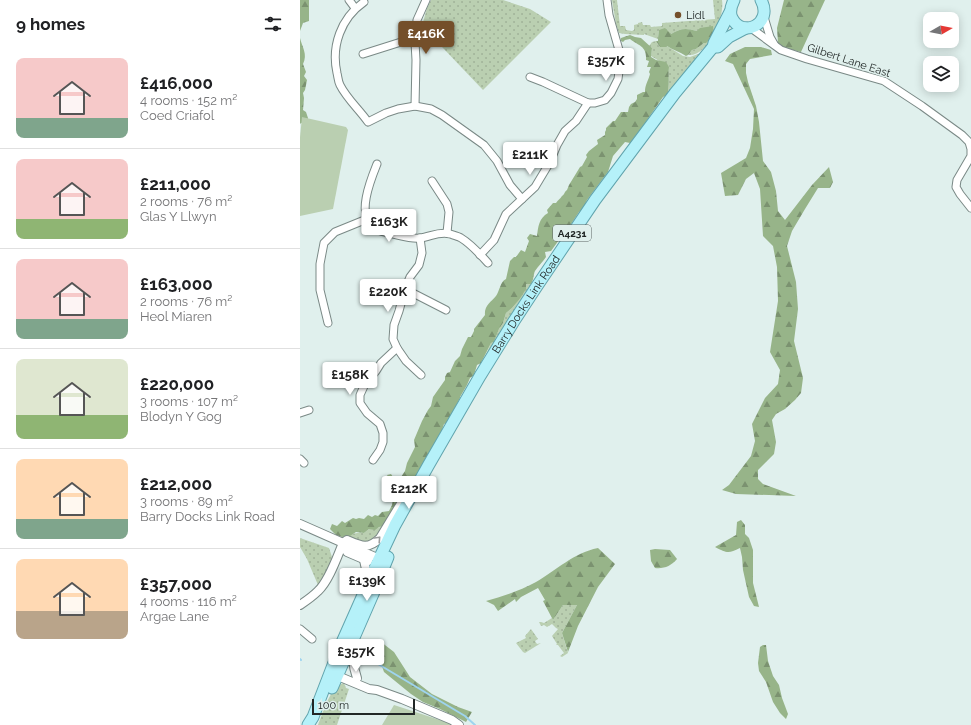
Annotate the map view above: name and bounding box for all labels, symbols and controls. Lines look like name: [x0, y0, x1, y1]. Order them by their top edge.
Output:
place label: Lidl: [686, 9, 705, 22]
marker: Lidl: [673, 10, 683, 20]
north arrow: [923, 12, 959, 48]
map controls: [923, 12, 959, 92]
icon: filters: [262, 13, 284, 35]
text: 9 homes: [16, 14, 85, 34]
pin: £416K: [398, 21, 454, 55]
text: £416K: [407, 26, 445, 41]
street label: Gilbert Lane East: [806, 41, 892, 80]
pin: £357K: [578, 48, 634, 82]
text: £357K: [587, 53, 625, 68]
button: layers: [923, 56, 959, 92]
text: £416,000: [140, 73, 213, 93]
icon: home: [48, 74, 96, 122]
text: 4 rooms · 152 m²: [140, 93, 237, 108]
text: Coed Criafol: [140, 108, 214, 123]
pin: £211K: [502, 142, 558, 176]
text: £211K: [512, 147, 548, 162]
text: £211,000: [140, 174, 211, 194]
icon: home: [48, 175, 96, 223]
text: 2 rooms · 76 m²: [140, 194, 232, 209]
text: Glas Y Llwyn: [140, 209, 216, 224]
pin: £163K: [361, 209, 417, 243]
text: £163K: [370, 214, 408, 229]
road number: A4231: [553, 225, 591, 241]
street label: Barry Docks Link Road: [490, 253, 563, 356]
text: £163,000: [140, 274, 213, 294]
icon: home: [48, 275, 96, 323]
pin: £220K: [360, 279, 416, 313]
text: £220K: [369, 284, 407, 299]
text: 2 rooms · 76 m²: [140, 294, 232, 309]
text: Heol Miaren: [140, 309, 212, 324]
pin: £158K: [322, 362, 378, 396]
text: £158K: [331, 367, 369, 382]
text: £220,000: [140, 374, 214, 394]
icon: home: [48, 375, 96, 423]
text: 3 rooms · 107 m²: [140, 394, 238, 409]
text: Blodyn Y Gog: [140, 409, 222, 424]
text: £212,000: [140, 474, 212, 494]
icon: home: [48, 475, 96, 523]
pin: £212K: [381, 476, 437, 510]
text: £212K: [391, 481, 427, 496]
text: 3 rooms · 89 m²: [140, 494, 233, 509]
text: Barry Docks Link Road: [140, 509, 275, 524]
one-way arrow: [373, 536, 381, 544]
pin: £139K: [339, 568, 395, 602]
text: £139K: [348, 573, 386, 588]
text: £357,000: [140, 574, 212, 594]
icon: home: [48, 575, 96, 623]
text: 4 rooms · 116 m²: [140, 594, 237, 609]
text: Argae Lane: [140, 609, 209, 624]
pin: £357K: [328, 639, 384, 673]
text: £357K: [337, 644, 375, 659]
scale bar: [312, 697, 415, 716]
text: 100 m: [318, 699, 349, 712]

